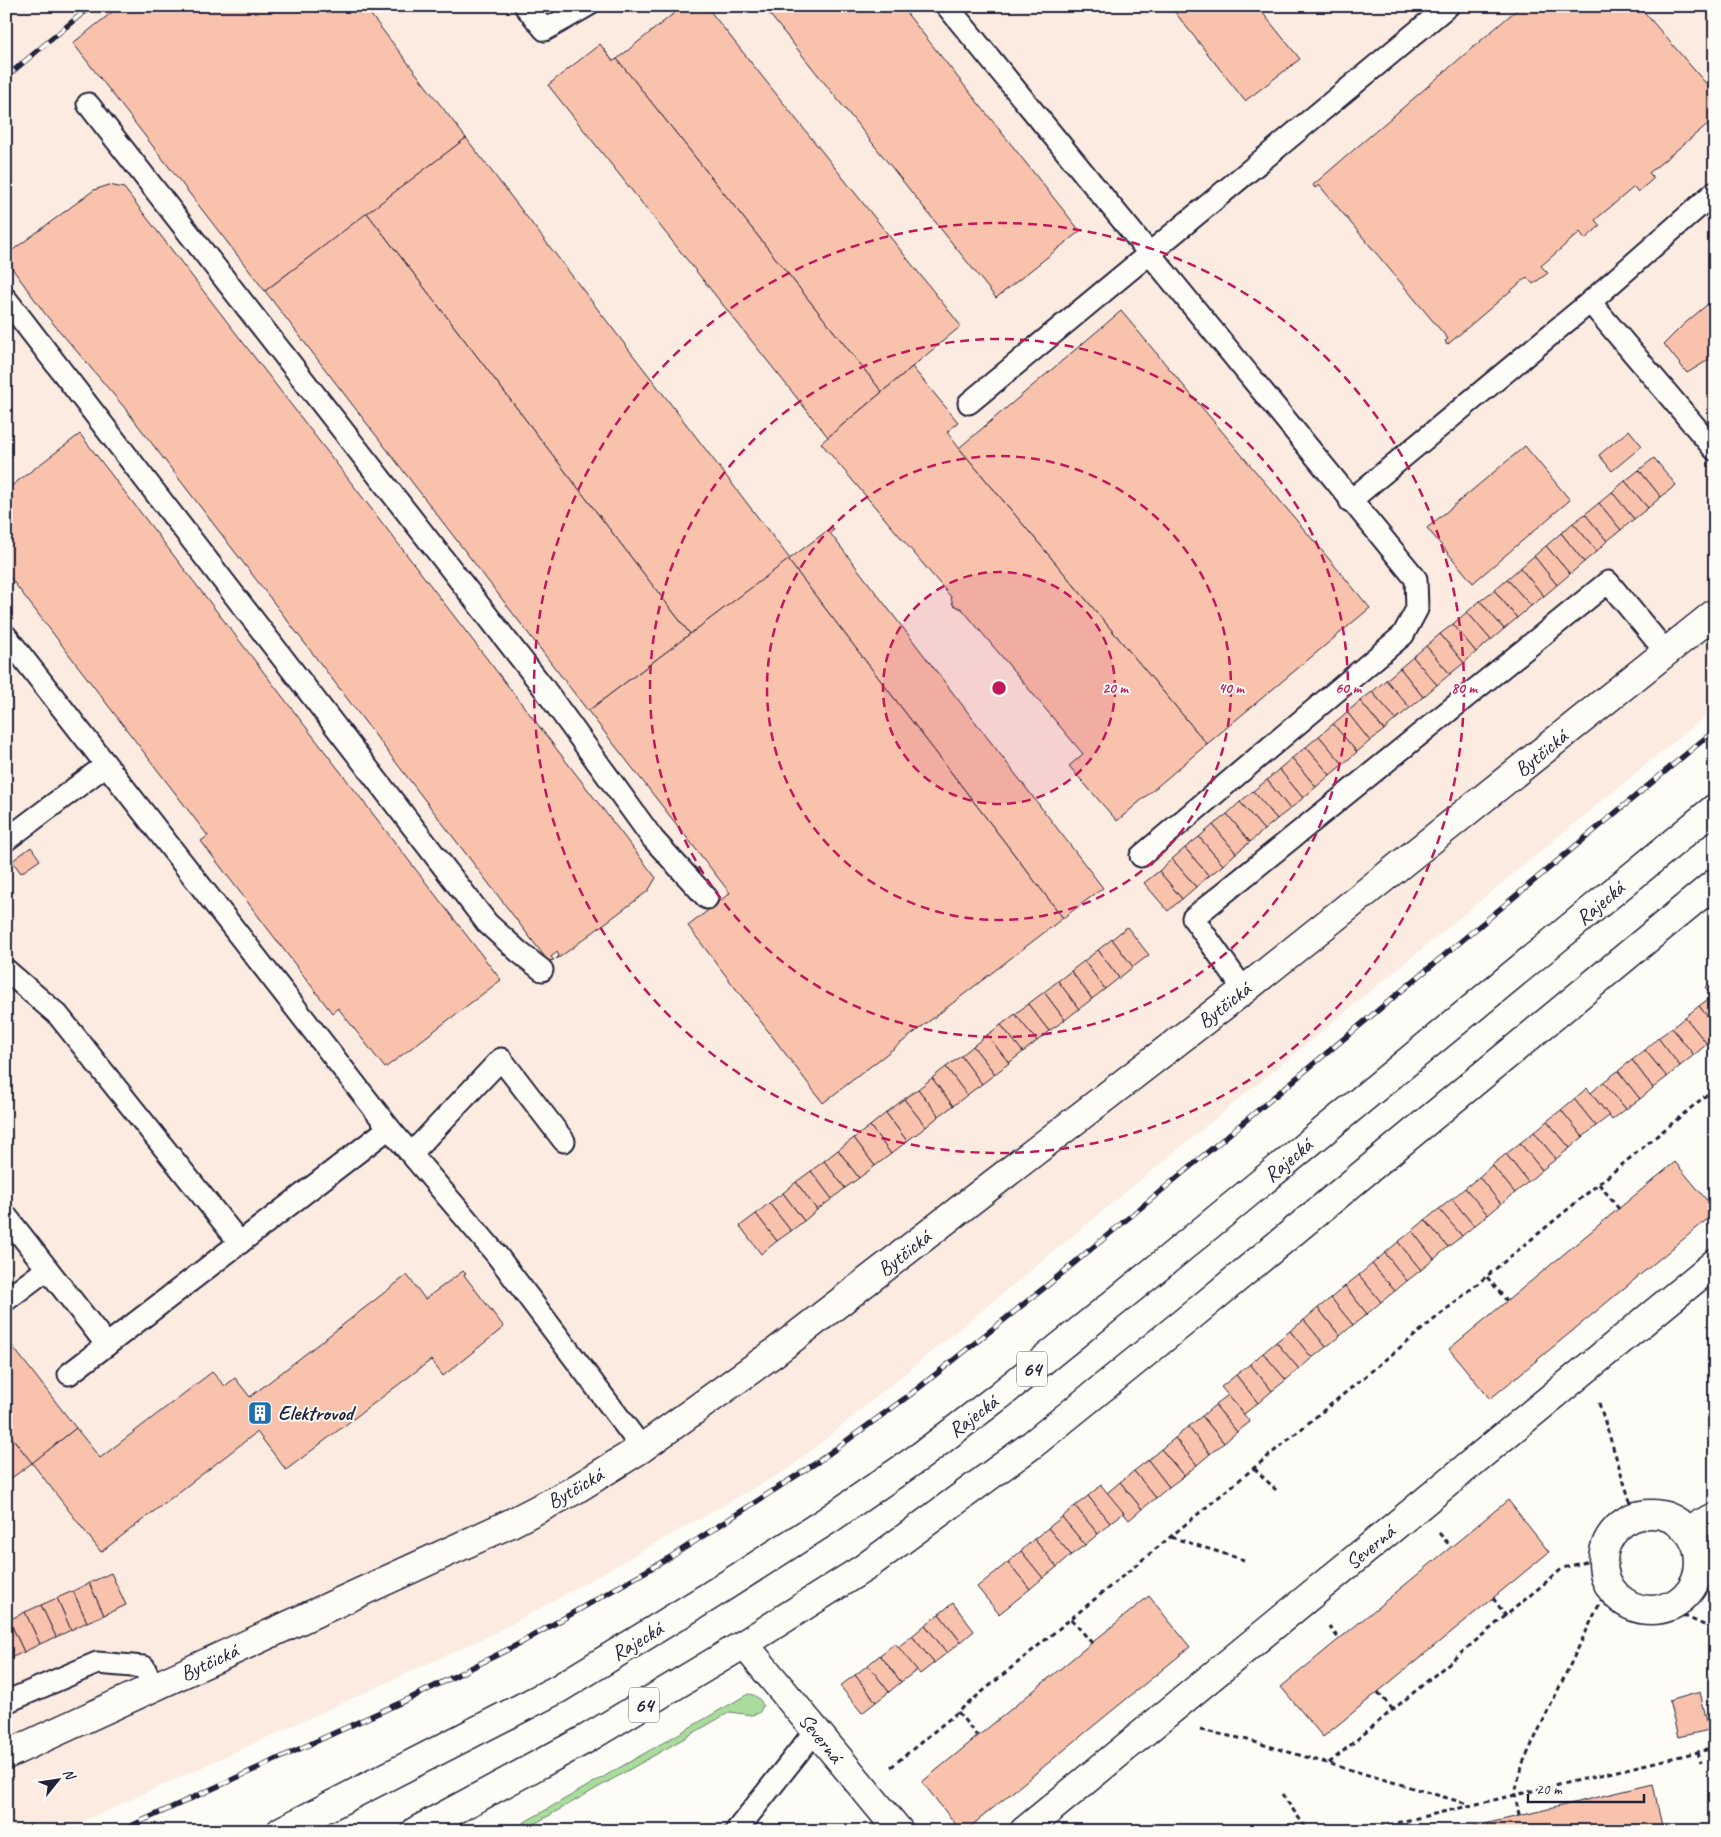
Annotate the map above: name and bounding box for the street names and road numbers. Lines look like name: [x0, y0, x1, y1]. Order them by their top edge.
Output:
street label: Bytčická: [1509, 723, 1574, 782]
street label: Rajecká: [1570, 874, 1631, 931]
street label: Bytčická: [1192, 975, 1257, 1034]
street label: Rajecká: [1258, 1131, 1319, 1188]
street label: Bytčická: [872, 1223, 937, 1282]
road number: 64: [1017, 1352, 1047, 1386]
street label: Rajecká: [943, 1388, 1004, 1443]
street label: Bytčická: [542, 1461, 609, 1514]
street label: Severná: [1340, 1518, 1401, 1575]
street label: Rajecká: [606, 1615, 669, 1666]
street label: Bytčická: [176, 1637, 244, 1687]
road number: 64: [629, 1688, 659, 1722]
street label: Severná: [793, 1708, 850, 1770]

